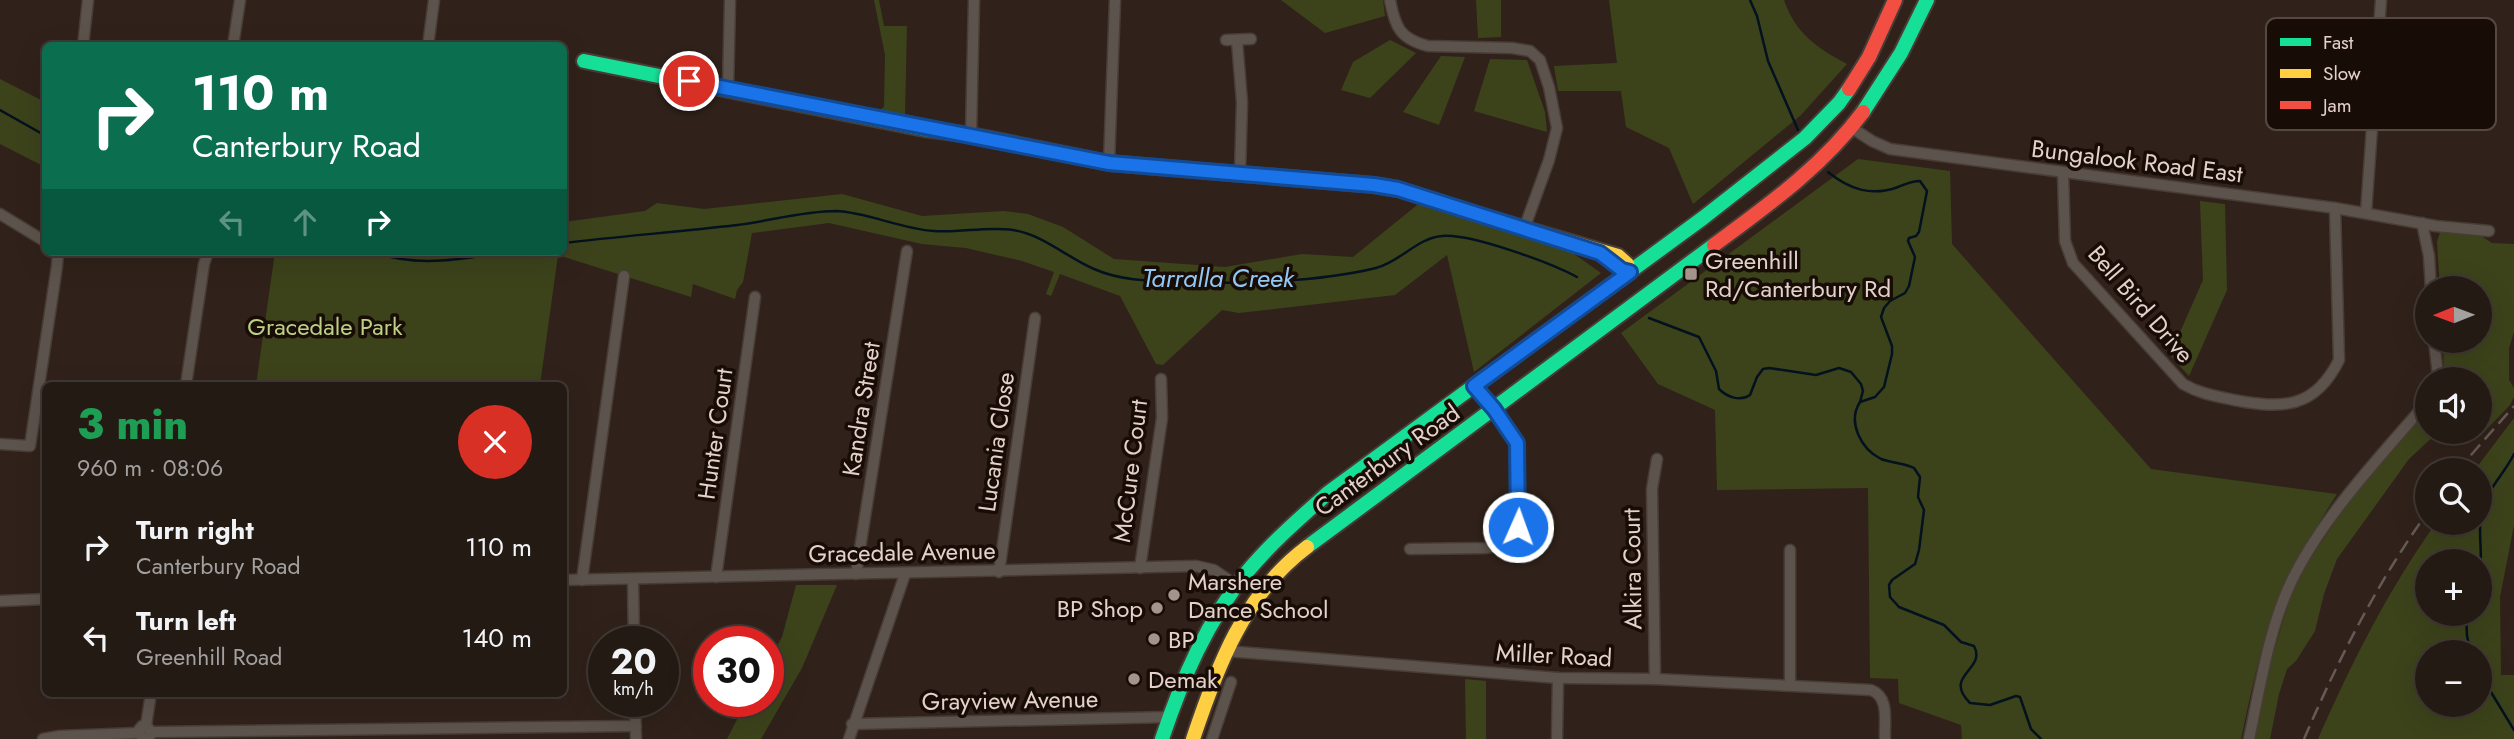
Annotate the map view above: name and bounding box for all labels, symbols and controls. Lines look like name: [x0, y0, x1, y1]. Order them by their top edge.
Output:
legend: [2266, 18, 2496, 130]
text: Fast: [2323, 29, 2354, 56]
pin: [659, 51, 719, 111]
text: 110 m: [192, 58, 329, 128]
text: Slow: [2323, 60, 2361, 87]
icon: arrive: [670, 62, 708, 100]
icon: right: [77, 70, 168, 161]
text: Jam: [2320, 92, 2352, 119]
text: Canterbury Road: [192, 123, 421, 169]
street label: Bungalook Road East: [2029, 131, 2245, 191]
icon: left: [213, 203, 251, 241]
icon: ahead: [286, 203, 324, 241]
icon: right: [359, 203, 397, 241]
street label: Bell Bird Drive: [2080, 237, 2202, 371]
place label: Greenhill Rd/Canterbury Rd: [1705, 243, 1891, 306]
water label: Tarralla Creek: [1142, 259, 1296, 297]
marker: Greenhill Rd/Canterbury Rd: [1683, 266, 1699, 282]
north arrow: [2415, 276, 2492, 354]
map controls: [2415, 276, 2492, 717]
park label: Gracedale Park: [247, 309, 403, 344]
street label: Kandra Street: [833, 339, 889, 479]
street label: Hunter Court: [688, 366, 742, 502]
button: sound: [2415, 367, 2492, 444]
street label: Lucania Close: [969, 370, 1023, 514]
text: 3 min: [77, 394, 188, 455]
street label: Canterbury Road: [1307, 395, 1467, 525]
street label: McCure Court: [1104, 397, 1156, 544]
button: close: [458, 405, 532, 479]
text: 960 m · 08:06: [77, 451, 223, 485]
button: search: [2415, 458, 2492, 535]
position arrow: [1481, 490, 1555, 564]
street label: Alkira Court: [1613, 508, 1651, 630]
text: Turn right: [136, 511, 254, 549]
icon: right: [77, 528, 115, 566]
text: 110 m: [465, 528, 532, 566]
street label: Gracedale Avenue: [808, 533, 996, 571]
text: Canterbury Road: [136, 549, 301, 583]
button: +: [2415, 549, 2492, 626]
place label: Marshere Dance School: [1188, 564, 1328, 627]
marker: Marshere Dance School: [1166, 587, 1182, 603]
place label: BP Shop: [1057, 591, 1143, 626]
marker: BP Shop: [1149, 600, 1165, 616]
text: Turn left: [136, 602, 236, 640]
icon: left: [77, 619, 115, 657]
text: 140 m: [461, 619, 532, 657]
place label: BP: [1168, 622, 1195, 657]
speed limit sign: 30: [693, 626, 784, 717]
marker: BP: [1146, 631, 1162, 647]
street label: Miller Road: [1495, 634, 1613, 676]
text: 20: [610, 637, 657, 687]
text: Greenhill Road: [136, 640, 282, 674]
button: −: [2415, 640, 2492, 717]
place label: Demak: [1148, 662, 1218, 697]
marker: Demak: [1126, 671, 1142, 687]
text: km/h: [613, 676, 654, 702]
street label: Grayview Avenue: [921, 681, 1099, 719]

